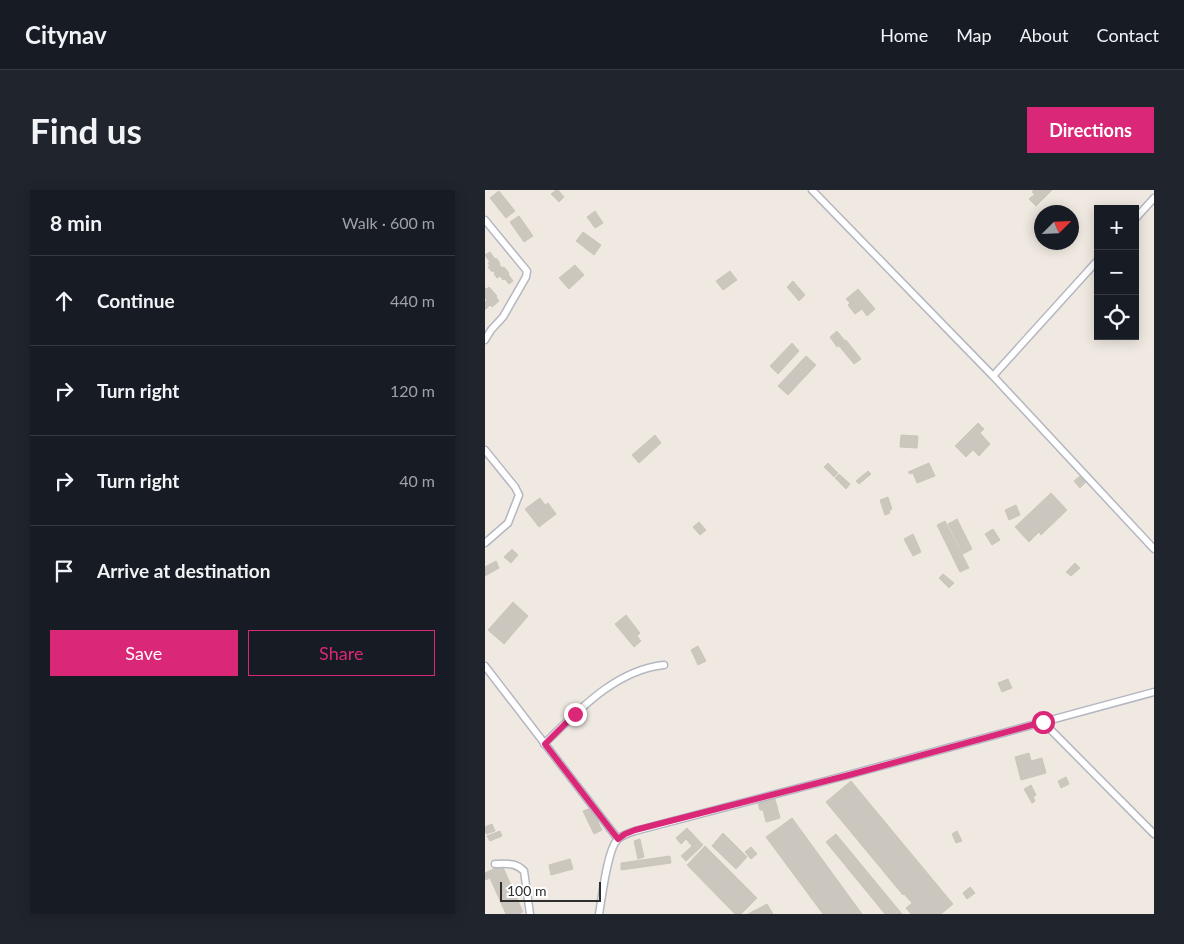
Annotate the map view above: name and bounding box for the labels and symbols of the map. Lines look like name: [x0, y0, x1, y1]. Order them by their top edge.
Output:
north arrow: [1034, 205, 1079, 250]
route end: [564, 703, 587, 726]
route start: [1032, 711, 1055, 734]
scale bar: [500, 879, 601, 902]

